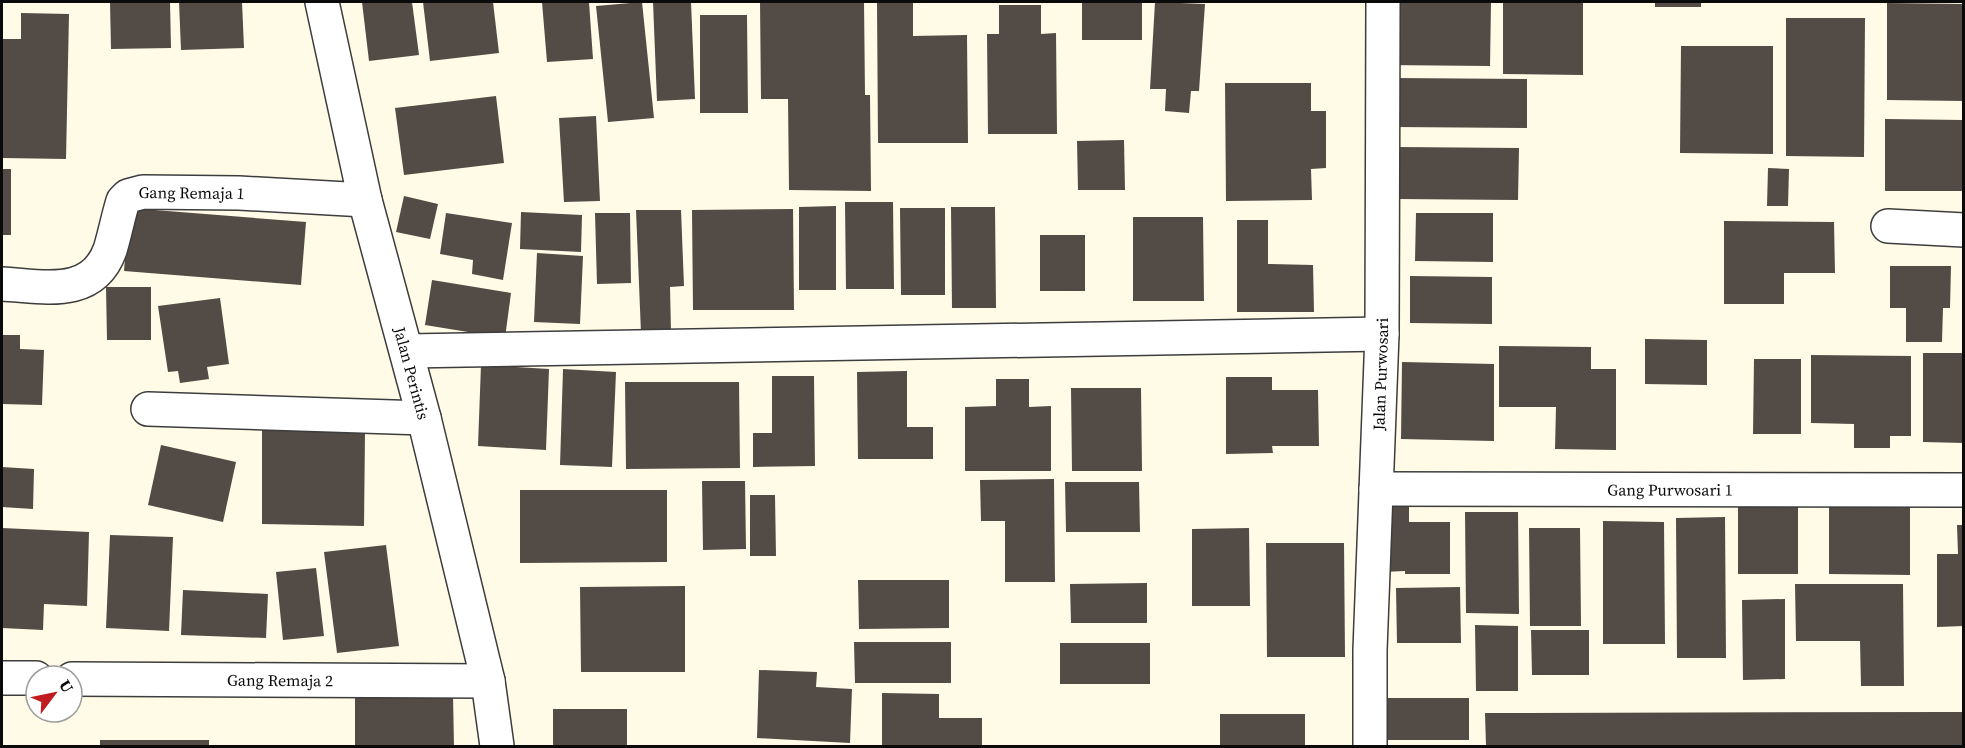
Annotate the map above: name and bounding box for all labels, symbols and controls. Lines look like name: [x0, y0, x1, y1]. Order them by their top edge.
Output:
street label: Gang Remaja 1: [138, 181, 245, 204]
street label: Jalan Purwosari: [1367, 318, 1393, 432]
street label: Jalan Perintis: [389, 323, 435, 422]
street label: Gang Purwosari 1: [1607, 478, 1733, 501]
north arrow: [24, 664, 84, 724]
street label: Gang Remaja 2: [227, 669, 333, 691]
text: U: [54, 675, 79, 697]

